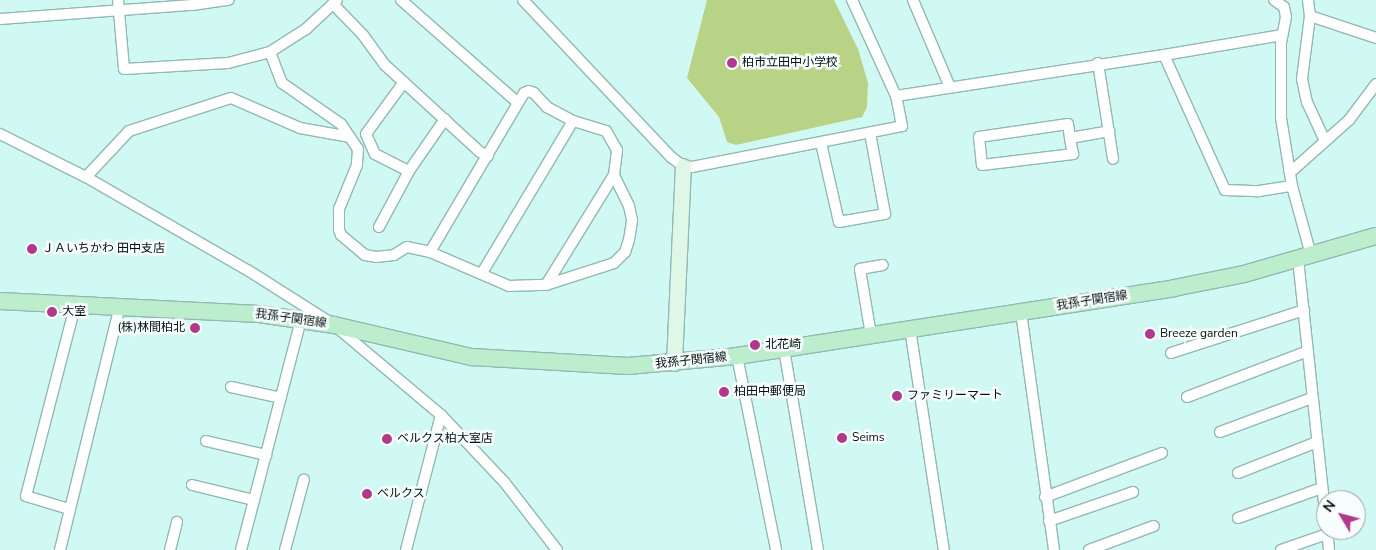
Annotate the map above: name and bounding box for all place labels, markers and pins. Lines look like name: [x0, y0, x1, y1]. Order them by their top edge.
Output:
place label: 柏市立田中小学校: [742, 56, 838, 70]
marker: 柏市立田中小学校: [726, 57, 738, 69]
place label: ＪＡいちかわ 田中支店: [42, 242, 165, 256]
marker: ＪＡいちかわ 田中支店: [26, 243, 38, 255]
place label: 大室: [62, 305, 86, 319]
marker: 大室: [46, 306, 58, 318]
place label: (株)林間柏北: [117, 321, 185, 335]
marker: (株)林間柏北: [189, 322, 201, 334]
place label: Breeze garden: [1160, 327, 1238, 341]
marker: Breeze garden: [1144, 328, 1156, 340]
place label: 北花崎: [765, 338, 801, 352]
marker: 北花崎: [749, 339, 761, 351]
place label: 柏田中郵便局: [734, 385, 806, 399]
marker: 柏田中郵便局: [718, 386, 730, 398]
place label: ファミリーマート: [907, 389, 1003, 403]
marker: ファミリーマート: [891, 390, 903, 402]
place label: Seims: [852, 431, 885, 445]
place label: ベルクス柏大室店: [397, 432, 493, 446]
marker: Seims: [836, 432, 848, 444]
marker: ベルクス柏大室店: [381, 433, 393, 445]
place label: ベルクス: [377, 487, 425, 501]
marker: ベルクス: [361, 488, 373, 500]

